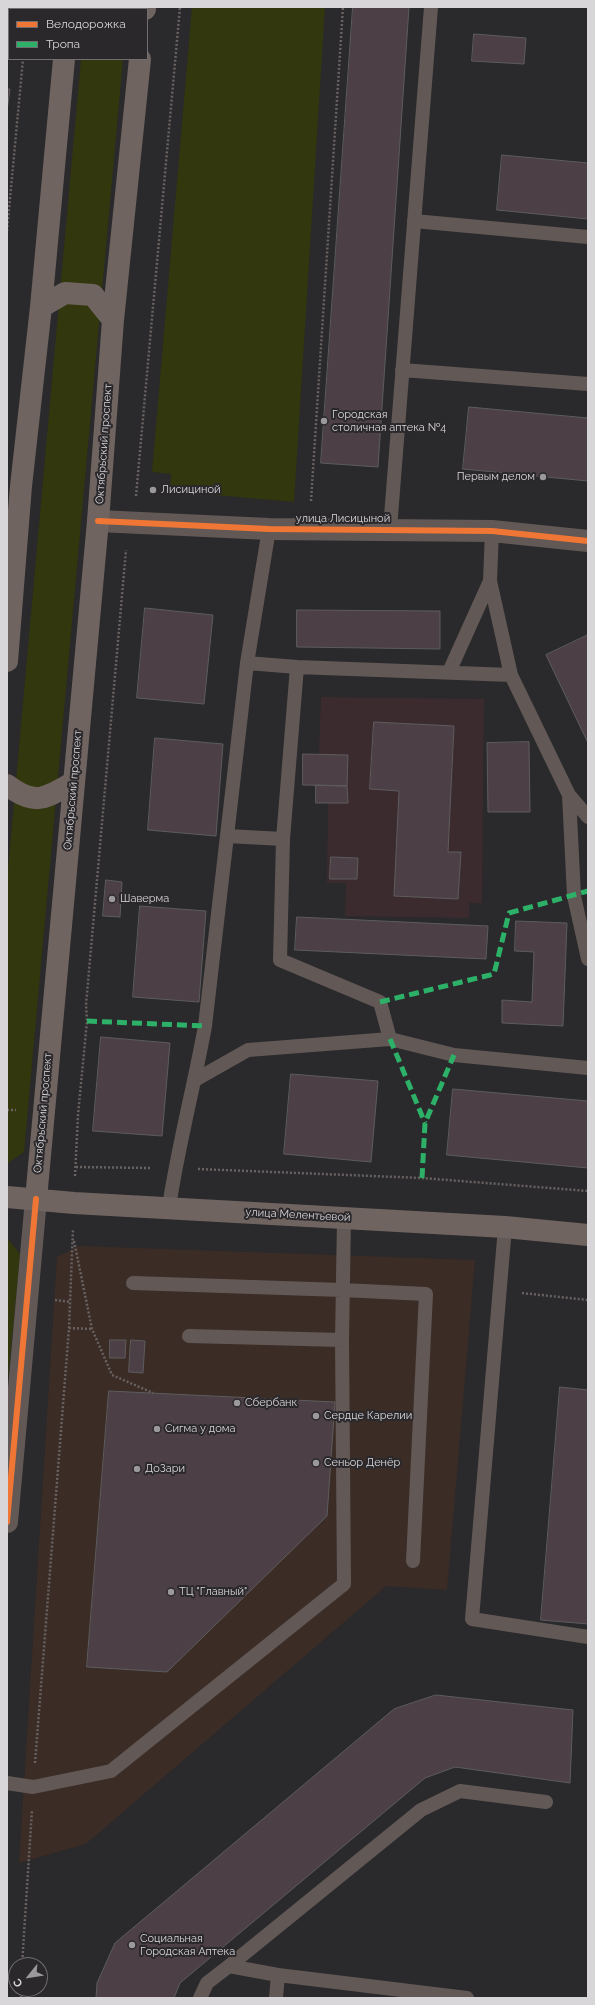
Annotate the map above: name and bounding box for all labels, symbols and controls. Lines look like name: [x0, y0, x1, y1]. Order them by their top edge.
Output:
legend: [8, 8, 148, 60]
text: Велодорожка: [46, 17, 126, 31]
text: Тропа: [46, 37, 80, 51]
street label: Октябрьский проспект: [93, 383, 115, 505]
place label: Городская столичная аптека №4: [332, 408, 446, 434]
marker: Городская столичная аптека №4: [319, 416, 329, 426]
place label: Первым делом: [457, 470, 535, 484]
marker: Первым делом: [538, 472, 548, 482]
place label: Лисициной: [161, 483, 220, 497]
marker: Лисициной: [148, 485, 158, 495]
street label: улица Лисицыной: [296, 512, 390, 526]
street label: Октябрьский проспект: [61, 729, 85, 851]
place label: Шаверма: [120, 892, 169, 906]
marker: Шаверма: [107, 894, 117, 904]
street label: Октябрьский проспект: [31, 1052, 55, 1174]
street label: улица Мелентьевой: [245, 1206, 351, 1224]
place label: Сбербанк: [245, 1396, 297, 1410]
marker: Сбербанк: [232, 1398, 242, 1408]
place label: Сердце Карелии: [324, 1409, 412, 1423]
marker: Сердце Карелии: [311, 1411, 321, 1421]
place label: Сигма у дома: [165, 1422, 235, 1436]
marker: Сигма у дома: [152, 1424, 162, 1434]
place label: Сеньор Денёр: [324, 1456, 400, 1470]
marker: Сеньор Денёр: [311, 1458, 321, 1468]
place label: ДоЗари: [145, 1462, 185, 1476]
marker: ДоЗари: [132, 1464, 142, 1474]
place label: ТЦ "Главный": [179, 1585, 247, 1599]
marker: ТЦ "Главный": [166, 1587, 176, 1597]
place label: Социальная Городская Аптека: [140, 1932, 235, 1958]
marker: Социальная Городская Аптека: [127, 1940, 137, 1950]
north arrow: [8, 1957, 48, 1997]
text: С: [11, 1976, 26, 1989]

